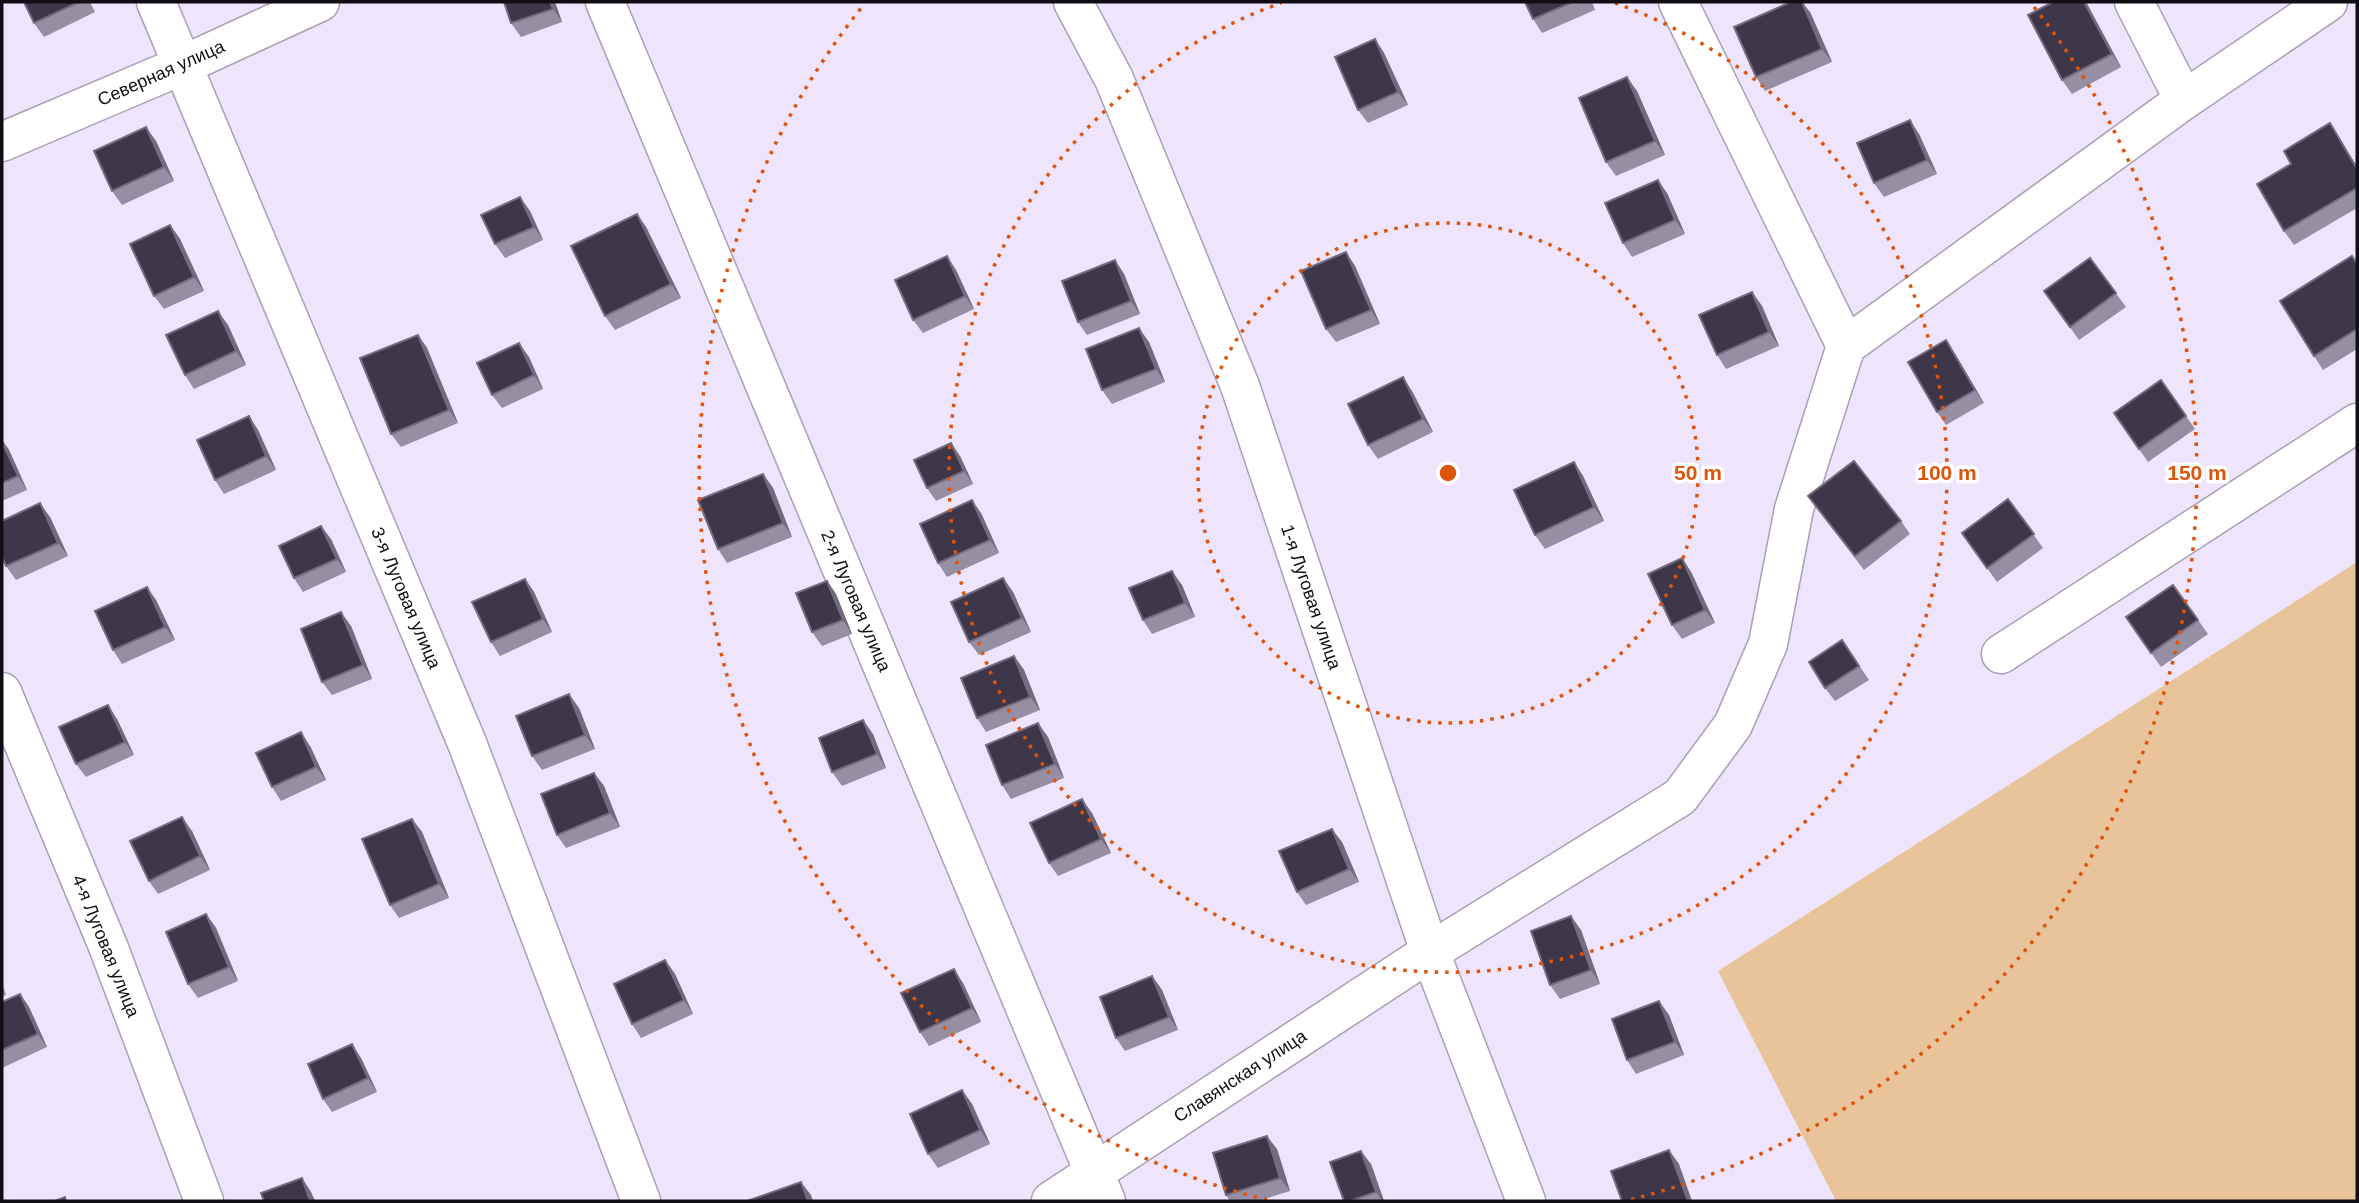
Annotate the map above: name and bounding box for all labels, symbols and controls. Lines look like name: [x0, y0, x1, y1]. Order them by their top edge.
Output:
street label: Северная улица: [95, 36, 228, 110]
centre of rings: [1436, 461, 1460, 485]
text: 50 m: [1674, 461, 1722, 484]
text: 100 m: [1917, 461, 1977, 484]
text: 150 m: [2167, 461, 2227, 484]
street label: 1-я Луговая улица: [1277, 522, 1345, 673]
street label: 3-я Луговая улица: [367, 524, 445, 673]
street label: 2-я Луговая улица: [817, 527, 895, 676]
street label: 4-я Луговая улица: [68, 872, 144, 1021]
street label: Славянская улица: [1170, 1025, 1311, 1126]

